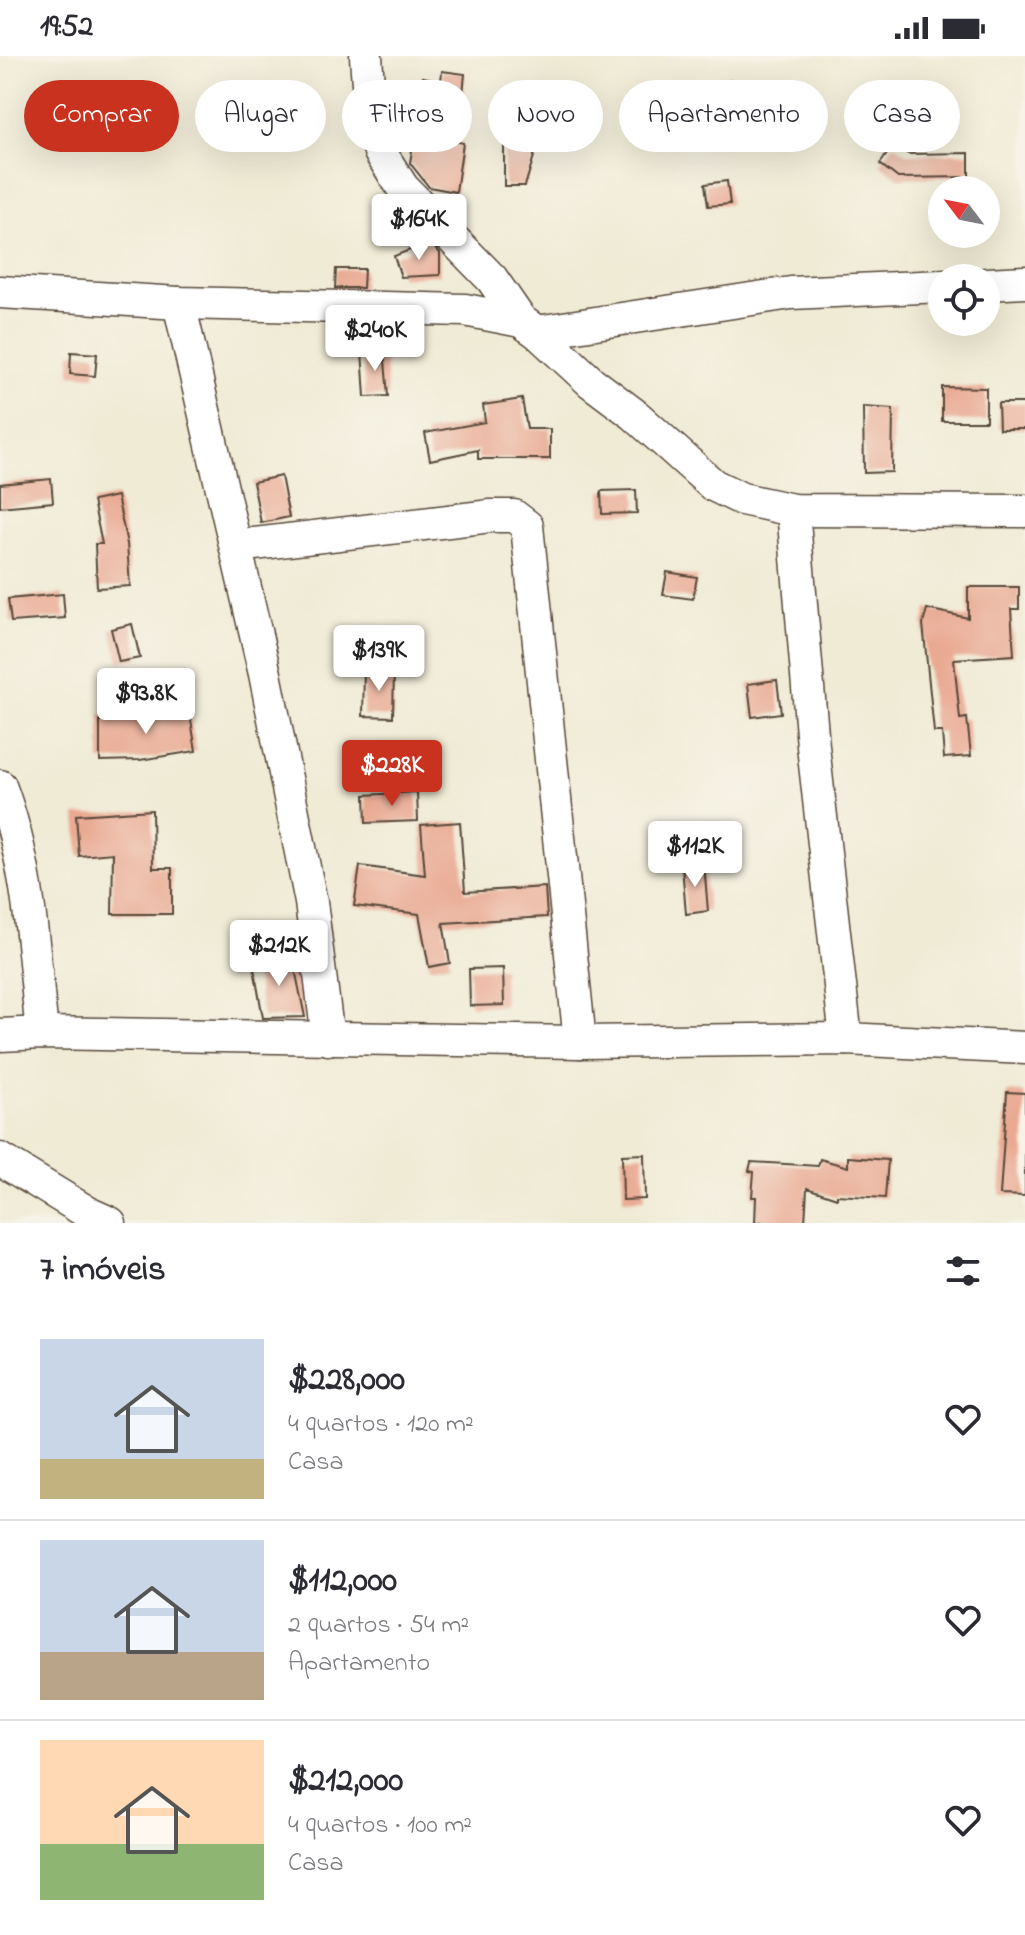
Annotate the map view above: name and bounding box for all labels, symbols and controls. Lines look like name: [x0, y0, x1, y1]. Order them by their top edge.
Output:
text: 19:52: [40, 6, 93, 50]
chip: Comprar: [24, 80, 179, 152]
chip: Alugar: [195, 80, 326, 152]
chip: Filtros: [342, 80, 472, 152]
chip: Novo: [488, 80, 603, 152]
chip: Apartamento: [619, 80, 828, 152]
chip: Casa: [844, 80, 960, 152]
north arrow: [928, 176, 1000, 248]
map controls: [928, 176, 1000, 336]
pin: $164K: [363, 194, 475, 262]
text: $164K: [390, 201, 448, 239]
button: locate: [928, 264, 1000, 336]
pin: $240K: [319, 305, 431, 373]
text: $240K: [343, 312, 407, 350]
pin: $139K: [323, 625, 435, 693]
text: $139K: [351, 632, 407, 670]
pin: $93.8K: [81, 668, 211, 736]
text: $93.8K: [115, 675, 177, 713]
pin: $228K: [336, 740, 448, 808]
text: $228K: [360, 747, 424, 785]
pin: $112K: [639, 821, 751, 889]
text: $112K: [666, 828, 724, 866]
pin: $212K: [223, 920, 335, 988]
text: $212K: [248, 927, 310, 965]
text: 7 imóveis: [40, 1246, 166, 1296]
icon: filters: [941, 1249, 985, 1293]
text: $228,000: [288, 1356, 405, 1406]
icon: home: [104, 1371, 200, 1467]
icon: heart: [941, 1397, 985, 1441]
text: 4 quartos · 120 m²: [288, 1406, 474, 1444]
text: Casa: [288, 1444, 344, 1482]
text: $112,000: [288, 1557, 397, 1607]
icon: home: [104, 1572, 200, 1668]
icon: heart: [941, 1598, 985, 1642]
text: 2 quartos · 54 m²: [288, 1607, 469, 1645]
text: Apartamento: [288, 1645, 430, 1683]
text: $212,000: [288, 1757, 403, 1807]
icon: home: [104, 1772, 200, 1868]
icon: heart: [941, 1798, 985, 1842]
text: 4 quartos · 100 m²: [288, 1807, 472, 1845]
text: Casa: [288, 1845, 344, 1883]

